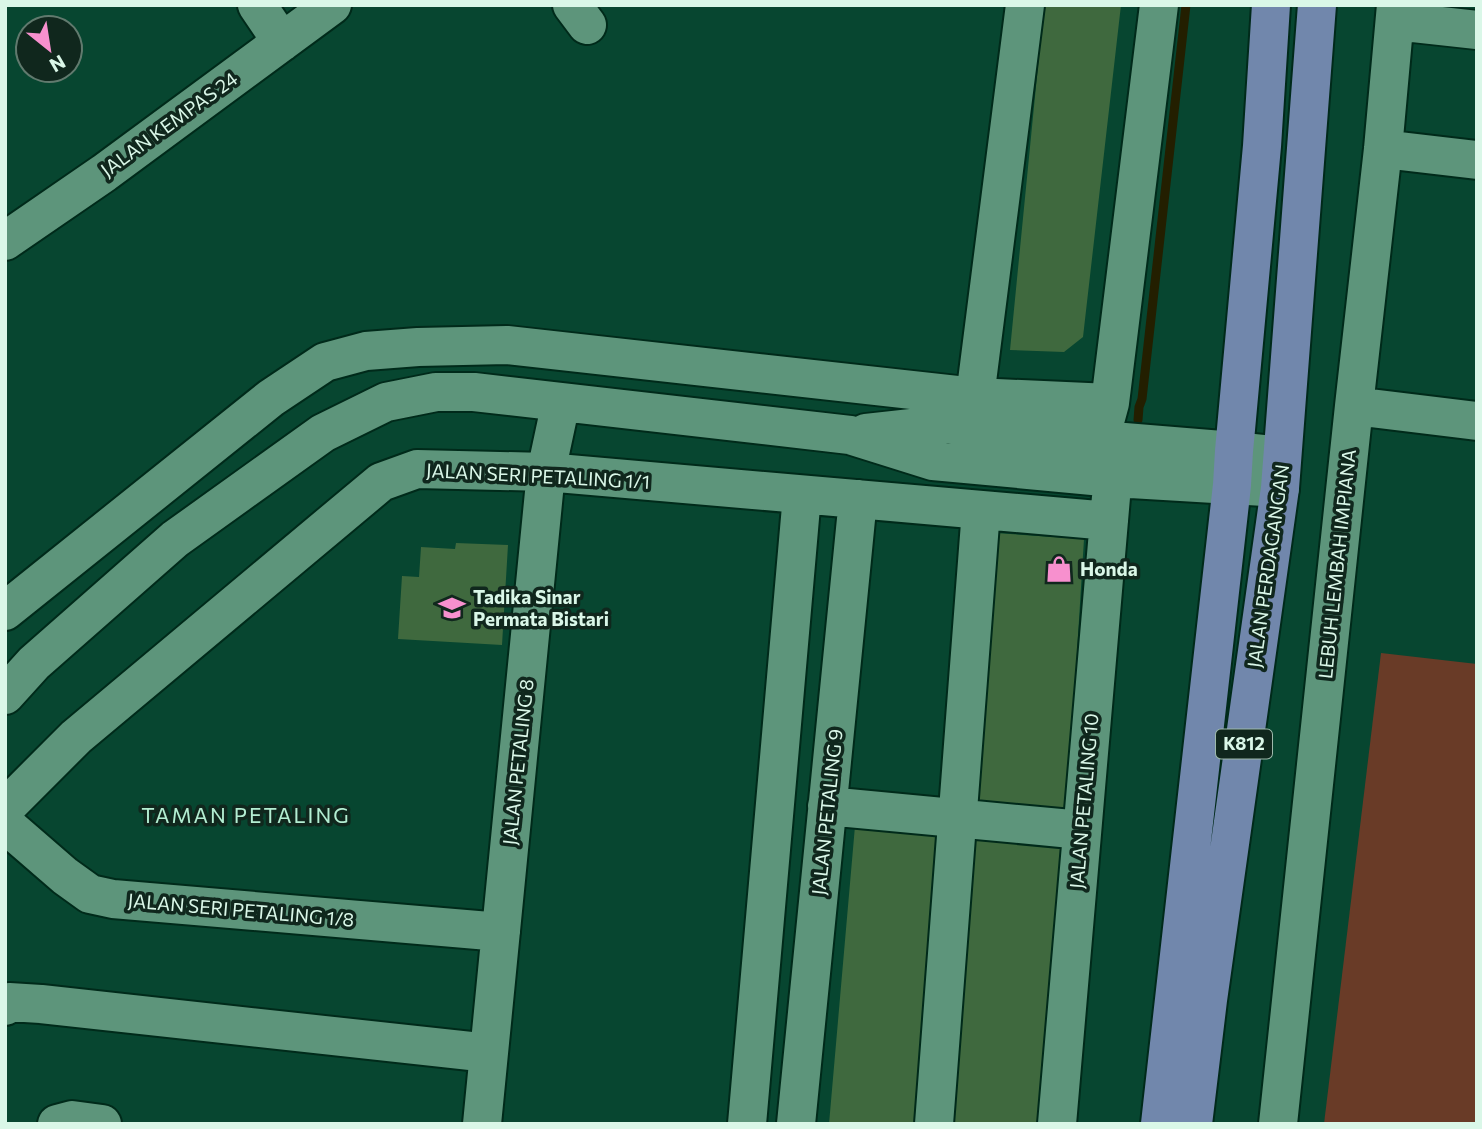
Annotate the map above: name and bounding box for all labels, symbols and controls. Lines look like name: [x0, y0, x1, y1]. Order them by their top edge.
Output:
north arrow: [14, 14, 84, 84]
text: N: [46, 51, 70, 78]
street label: JALAN KEMPAS 24: [96, 66, 241, 181]
street label: LEBUH LEMBAH IMPIANA: [1313, 448, 1360, 680]
street label: JALAN SERI PETALING 1/1: [425, 458, 651, 493]
street label: JALAN PERDAGANGAN: [1242, 463, 1293, 669]
shop icon: Honda: [1044, 554, 1074, 584]
place label: Honda: [1080, 557, 1138, 580]
place label: Tadika Sinar Permata Bistari: [473, 585, 609, 630]
school or university icon: Tadika Sinar Permata Bistari: [437, 593, 467, 623]
street label: JALAN PETALING 8: [497, 678, 538, 846]
street label: JALAN PETALING 10: [1064, 712, 1103, 890]
street label: JALAN PETALING 9: [806, 728, 847, 896]
road number: K812: [1216, 730, 1272, 758]
district label: TAMAN PETALING: [141, 802, 351, 827]
street label: JALAN SERI PETALING 1/8: [127, 888, 355, 931]

